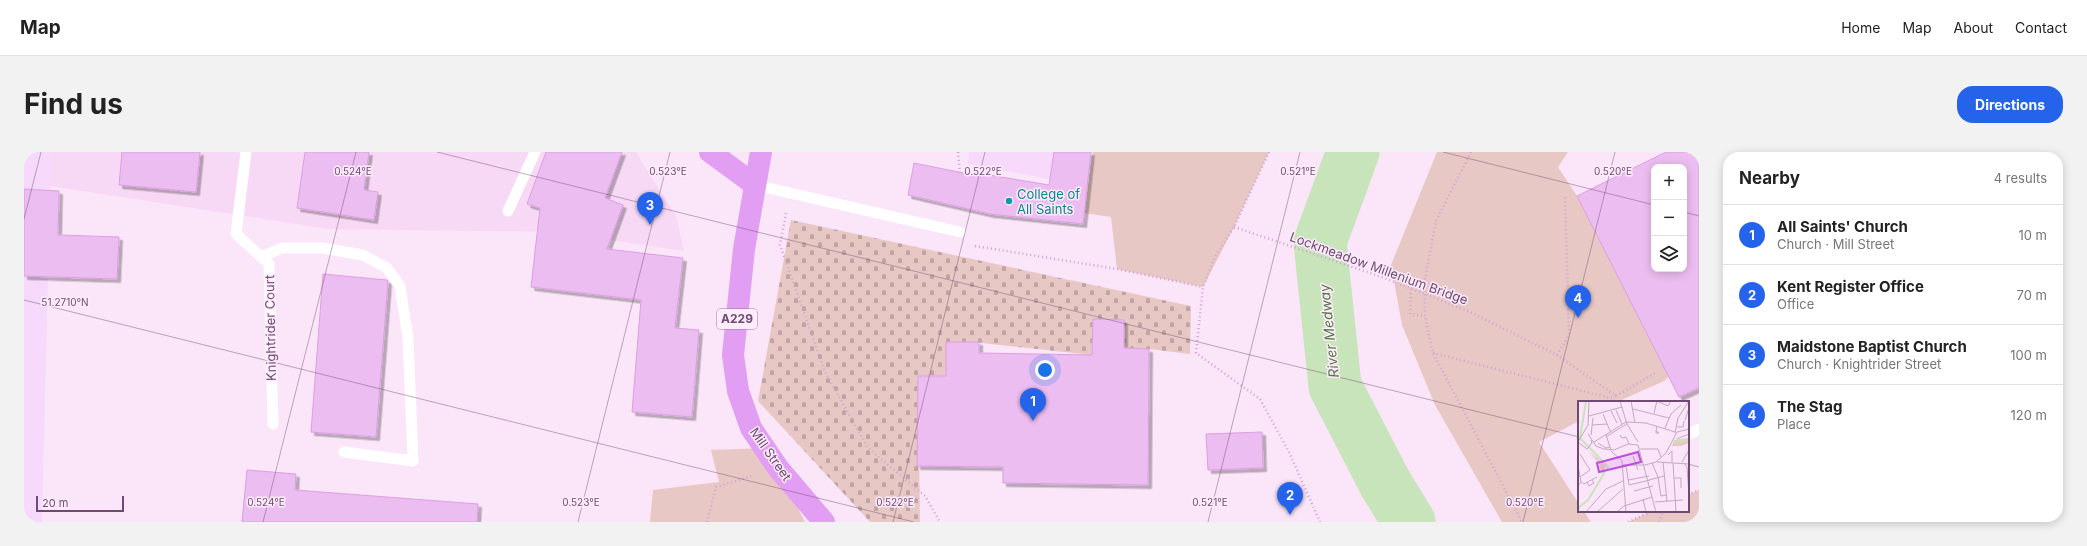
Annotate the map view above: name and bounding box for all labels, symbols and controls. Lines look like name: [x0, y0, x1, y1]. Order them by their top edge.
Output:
text: Map: [20, 16, 61, 39]
text: Home: [1841, 19, 1880, 36]
text: Map: [1902, 19, 1932, 36]
text: About: [1954, 19, 1993, 36]
text: Contact: [2015, 19, 2067, 36]
button: Directions: [1957, 86, 2063, 123]
text: Find us: [24, 87, 123, 121]
map controls: [1651, 164, 1687, 272]
button: +: [1651, 164, 1687, 200]
text: 0.524°E: [334, 165, 372, 177]
text: 0.523°E: [649, 165, 687, 177]
text: 0.522°E: [964, 165, 1002, 177]
text: 0.521°E: [1280, 165, 1316, 177]
text: 0.520°E: [1594, 165, 1632, 177]
text: Nearby: [1739, 168, 1800, 188]
text: 4 results: [1994, 170, 2047, 186]
place label: College of All Saints: [1017, 186, 1080, 217]
pin: 3: [637, 192, 663, 225]
marker: College of All Saints: [1004, 196, 1014, 206]
button: −: [1651, 200, 1687, 236]
text: All Saints' Church: [1777, 217, 1908, 236]
text: 1: [1749, 227, 1755, 243]
text: 10 m: [2018, 227, 2047, 243]
street label: Lockmeadow Millenium Bridge: [1288, 228, 1470, 308]
button: layers: [1651, 236, 1687, 272]
text: Church · Mill Street: [1777, 236, 1894, 252]
street label: Knightrider Court: [261, 275, 279, 381]
text: Kent Register Office: [1777, 277, 1924, 296]
water label: River Medway: [1315, 282, 1342, 379]
pin: 4: [1565, 285, 1591, 318]
text: 2: [1748, 287, 1756, 303]
text: 70 m: [2017, 287, 2047, 303]
text: 51.2710°N: [41, 296, 89, 308]
text: Office: [1777, 296, 1814, 312]
road number: A229: [717, 309, 757, 329]
text: Maidstone Baptist Church: [1777, 337, 1967, 356]
text: 3: [1748, 347, 1756, 363]
text: 100 m: [2010, 347, 2047, 363]
text: Church · Knightrider Street: [1777, 356, 1941, 372]
your location: [1035, 360, 1055, 380]
pin: 1: [1020, 388, 1046, 421]
text: The Stag: [1777, 397, 1842, 416]
inset map: [1578, 401, 1689, 512]
text: 4: [1748, 407, 1756, 423]
text: 120 m: [2011, 407, 2047, 423]
text: Place: [1777, 416, 1811, 432]
street label: Mill Street: [747, 424, 795, 484]
pin: 2: [1277, 482, 1303, 515]
scale bar: [36, 494, 124, 513]
text: 20 m: [42, 496, 68, 510]
text: 0.524°E: [247, 496, 285, 508]
text: 0.523°E: [562, 496, 600, 508]
text: 0.522°E: [876, 496, 914, 508]
text: 0.521°E: [1192, 496, 1228, 508]
text: 0.520°E: [1506, 496, 1544, 508]

